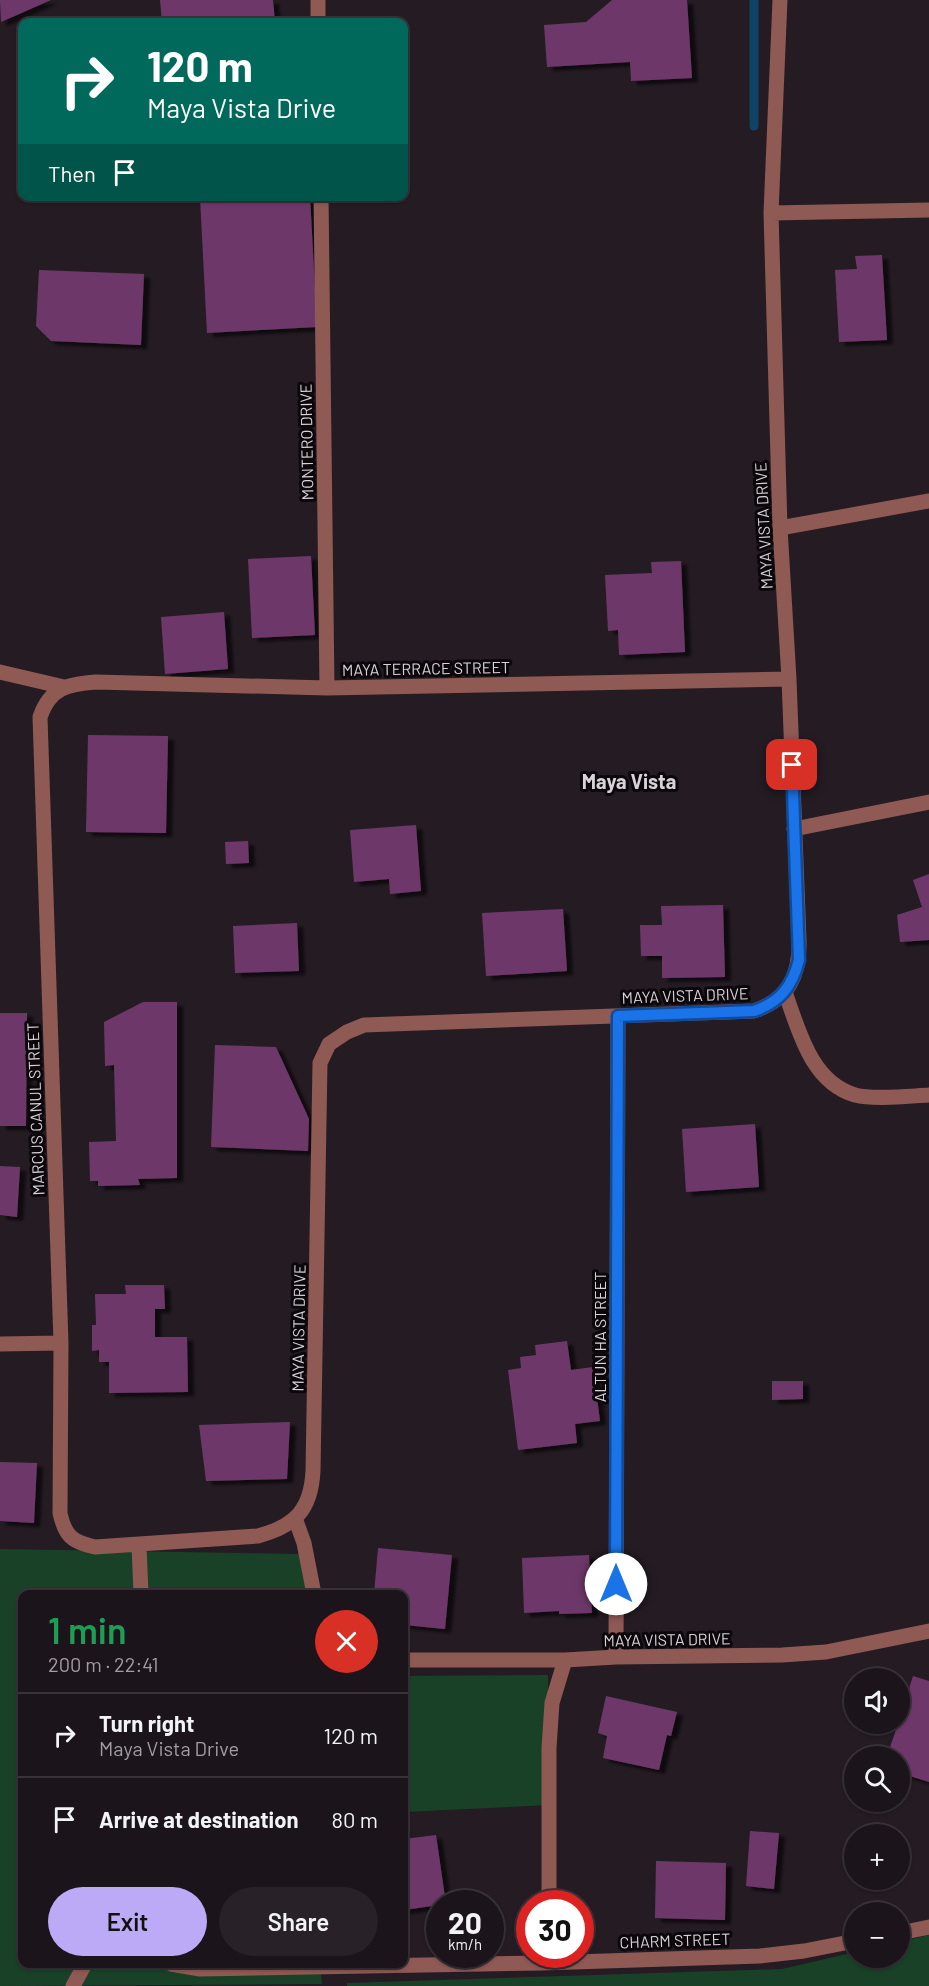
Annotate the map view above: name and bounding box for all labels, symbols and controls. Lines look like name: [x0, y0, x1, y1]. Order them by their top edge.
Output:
text: 120 m: [147, 40, 253, 90]
icon: right: [48, 42, 126, 120]
text: Maya Vista Drive: [147, 91, 336, 123]
icon: arrive: [108, 156, 141, 189]
text: Then: [48, 160, 96, 186]
street label: MONTERO DRIVE: [295, 384, 317, 500]
street label: MAYA VISTA DRIVE: [750, 462, 776, 590]
street label: MAYA TERRACE STREET: [342, 657, 510, 679]
pin: [766, 739, 817, 790]
icon: arrive: [775, 748, 808, 781]
district label: Maya Vista: [582, 769, 676, 793]
street label: MAYA VISTA DRIVE: [621, 983, 749, 1007]
street label: MARCUS CANUL STREET: [22, 1022, 48, 1196]
street label: MAYA VISTA DRIVE: [287, 1264, 309, 1392]
street label: ALTUN HA STREET: [590, 1272, 609, 1402]
position arrow: [584, 1552, 648, 1616]
text: 1 min: [48, 1608, 127, 1651]
button: close: [315, 1610, 378, 1673]
street label: MAYA VISTA DRIVE: [603, 1628, 731, 1650]
text: 200 m · 22:41: [48, 1652, 158, 1676]
map controls: [844, 1668, 910, 1968]
button: sound: [844, 1668, 910, 1734]
text: Turn right: [99, 1710, 194, 1736]
icon: right: [48, 1719, 81, 1752]
text: 120 m: [323, 1722, 378, 1748]
text: Maya Vista Drive: [99, 1736, 239, 1760]
button: search: [844, 1746, 910, 1812]
icon: arrive: [48, 1803, 81, 1836]
text: Arrive at destination: [99, 1806, 298, 1832]
text: 80 m: [332, 1806, 378, 1832]
button: +: [844, 1824, 910, 1890]
button: Exit: [48, 1887, 207, 1956]
button: Share: [219, 1887, 378, 1956]
speed limit sign: 30: [516, 1890, 594, 1968]
button: −: [844, 1902, 910, 1968]
text: 20: [448, 1904, 482, 1940]
street label: CHARM STREET: [619, 1929, 731, 1951]
text: km/h: [448, 1935, 482, 1953]

